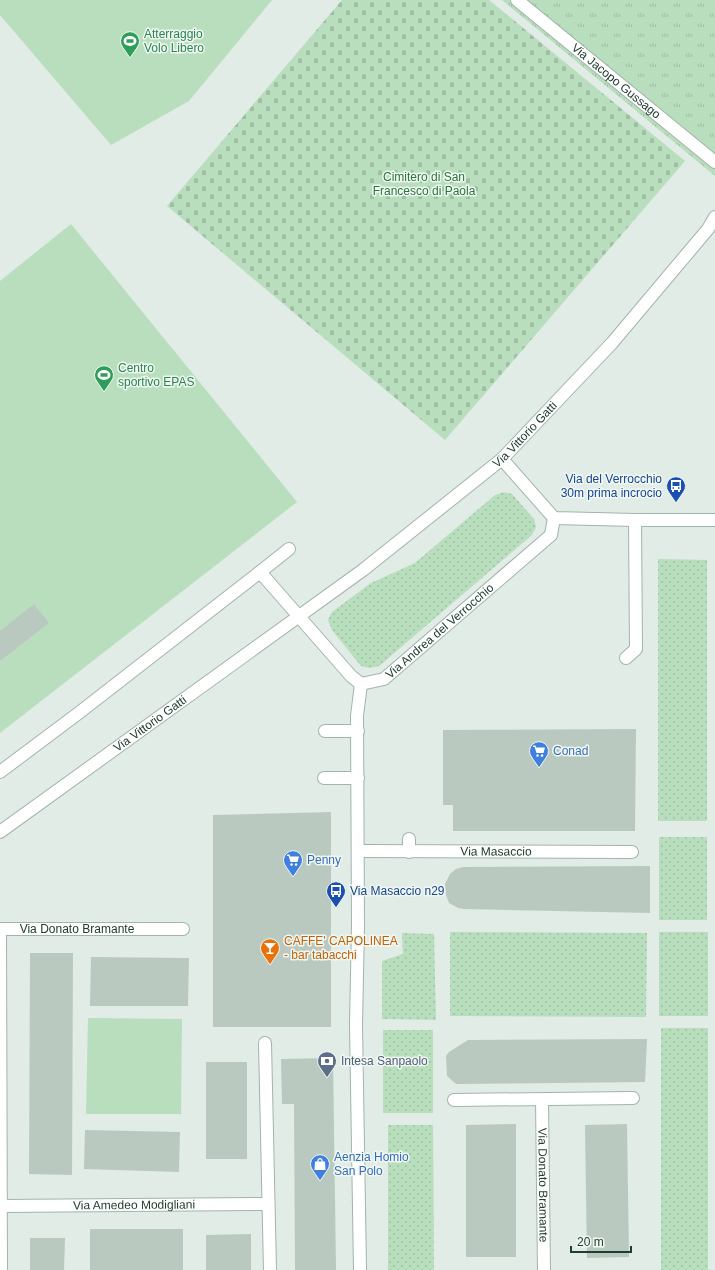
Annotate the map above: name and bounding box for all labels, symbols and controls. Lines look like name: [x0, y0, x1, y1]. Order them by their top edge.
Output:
place label: Atterraggio Volo Libero: [144, 27, 204, 55]
sports icon: Atterraggio Volo Libero: [119, 30, 141, 58]
street label: Via Jacopo Gussago: [569, 41, 664, 122]
park label: Cimitero di San Francesco di Paola: [373, 170, 476, 198]
place label: Centro sportivo EPAS: [118, 361, 194, 389]
sports icon: Centro sportivo EPAS: [93, 364, 115, 392]
street label: Via Vittorio Gatti: [490, 399, 560, 471]
place label: Via del Verrocchio 30m prima incrocio: [561, 472, 662, 500]
bus stop icon: Via del Verrocchio 30m prima incrocio: [665, 475, 687, 503]
street label: Via Andrea del Verrocchio: [383, 580, 497, 681]
street label: Via Vittorio Gatti: [111, 693, 189, 755]
supermarket icon: Conad: [528, 740, 550, 768]
place label: Conad: [553, 744, 588, 758]
street label: Via Masaccio: [460, 844, 532, 859]
supermarket icon: Penny: [282, 849, 304, 877]
place label: Penny: [307, 853, 341, 867]
bus stop icon: Via Masaccio n29: [325, 880, 347, 908]
place label: Via Masaccio n29: [350, 884, 445, 898]
street label: Via Donato Bramante: [20, 922, 135, 936]
place label: CAFFE' CAPOLINEA - bar tabacchi: [284, 934, 398, 962]
bar icon: CAFFE' CAPOLINEA - bar tabacchi: [259, 937, 281, 965]
bank icon: Intesa Sanpaolo: [316, 1050, 338, 1078]
place label: Intesa Sanpaolo: [341, 1054, 428, 1068]
street label: Via Donato Bramante: [535, 1128, 551, 1243]
place label: Aenzia Homio San Polo: [334, 1150, 409, 1178]
shop icon: Aenzia Homio San Polo: [309, 1153, 331, 1181]
street label: Via Amedeo Modigliani: [73, 1198, 195, 1212]
scale bar: [571, 1228, 631, 1254]
text: 20 m: [577, 1235, 604, 1249]

